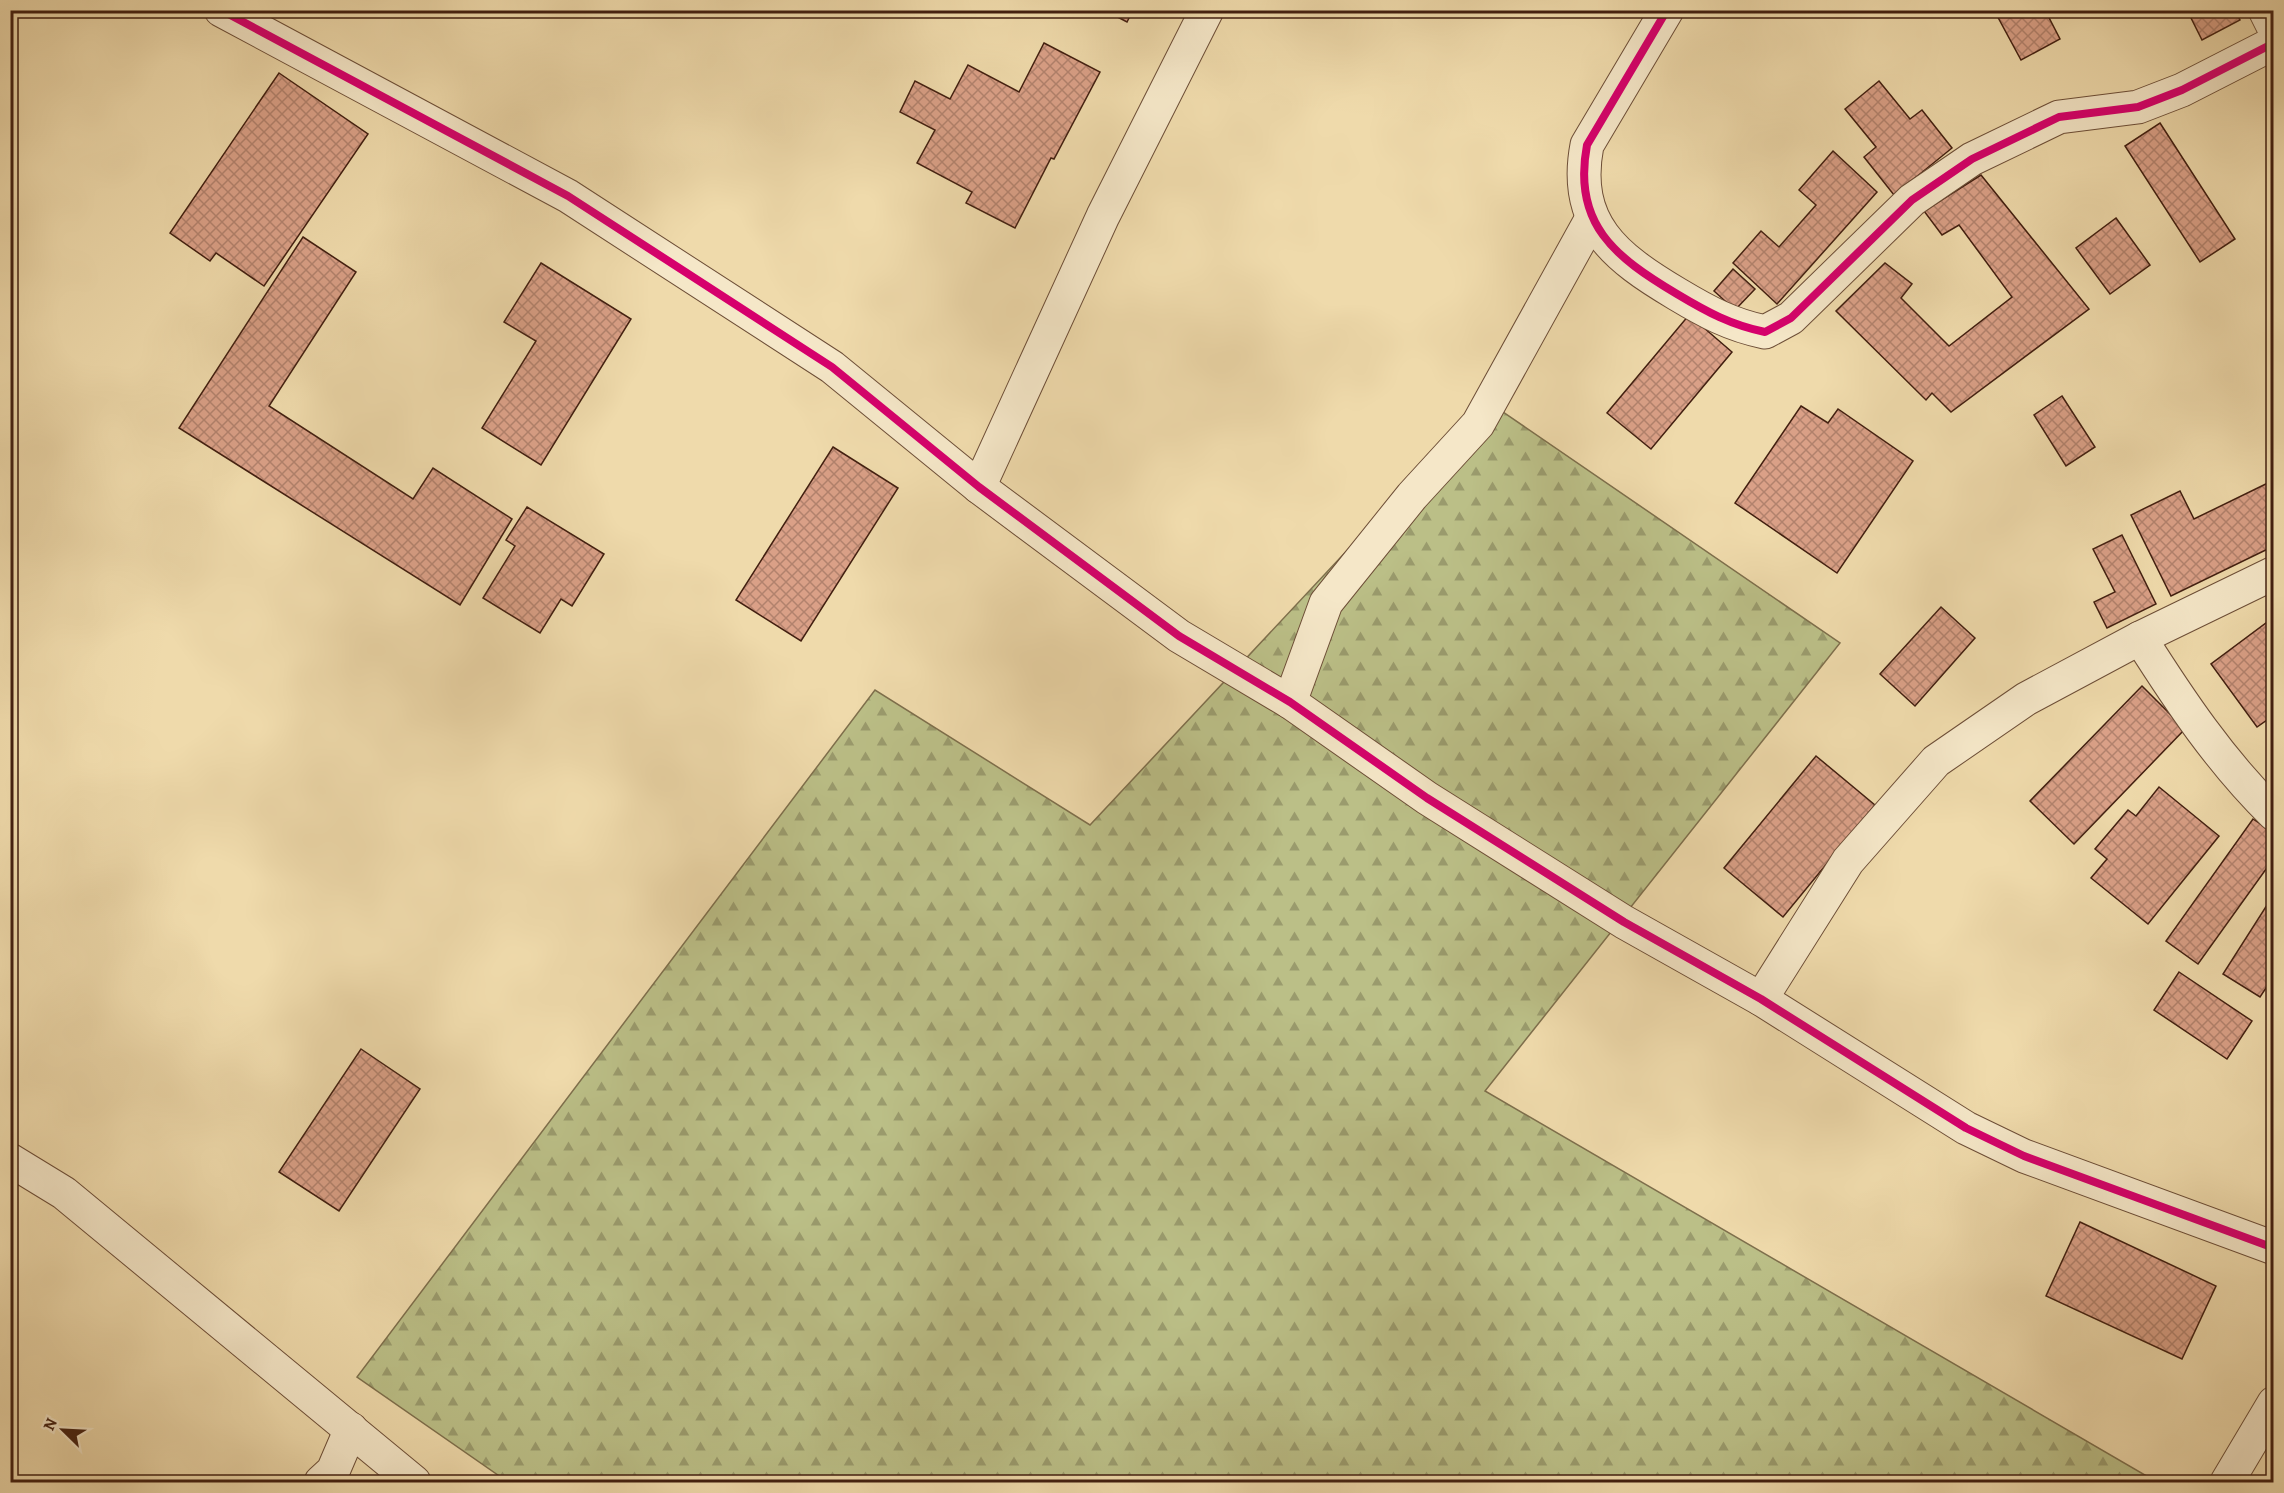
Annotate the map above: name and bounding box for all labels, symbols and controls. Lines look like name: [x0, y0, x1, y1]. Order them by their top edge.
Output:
north arrow: [33, 1400, 93, 1460]
text: N: [38, 1414, 63, 1434]

